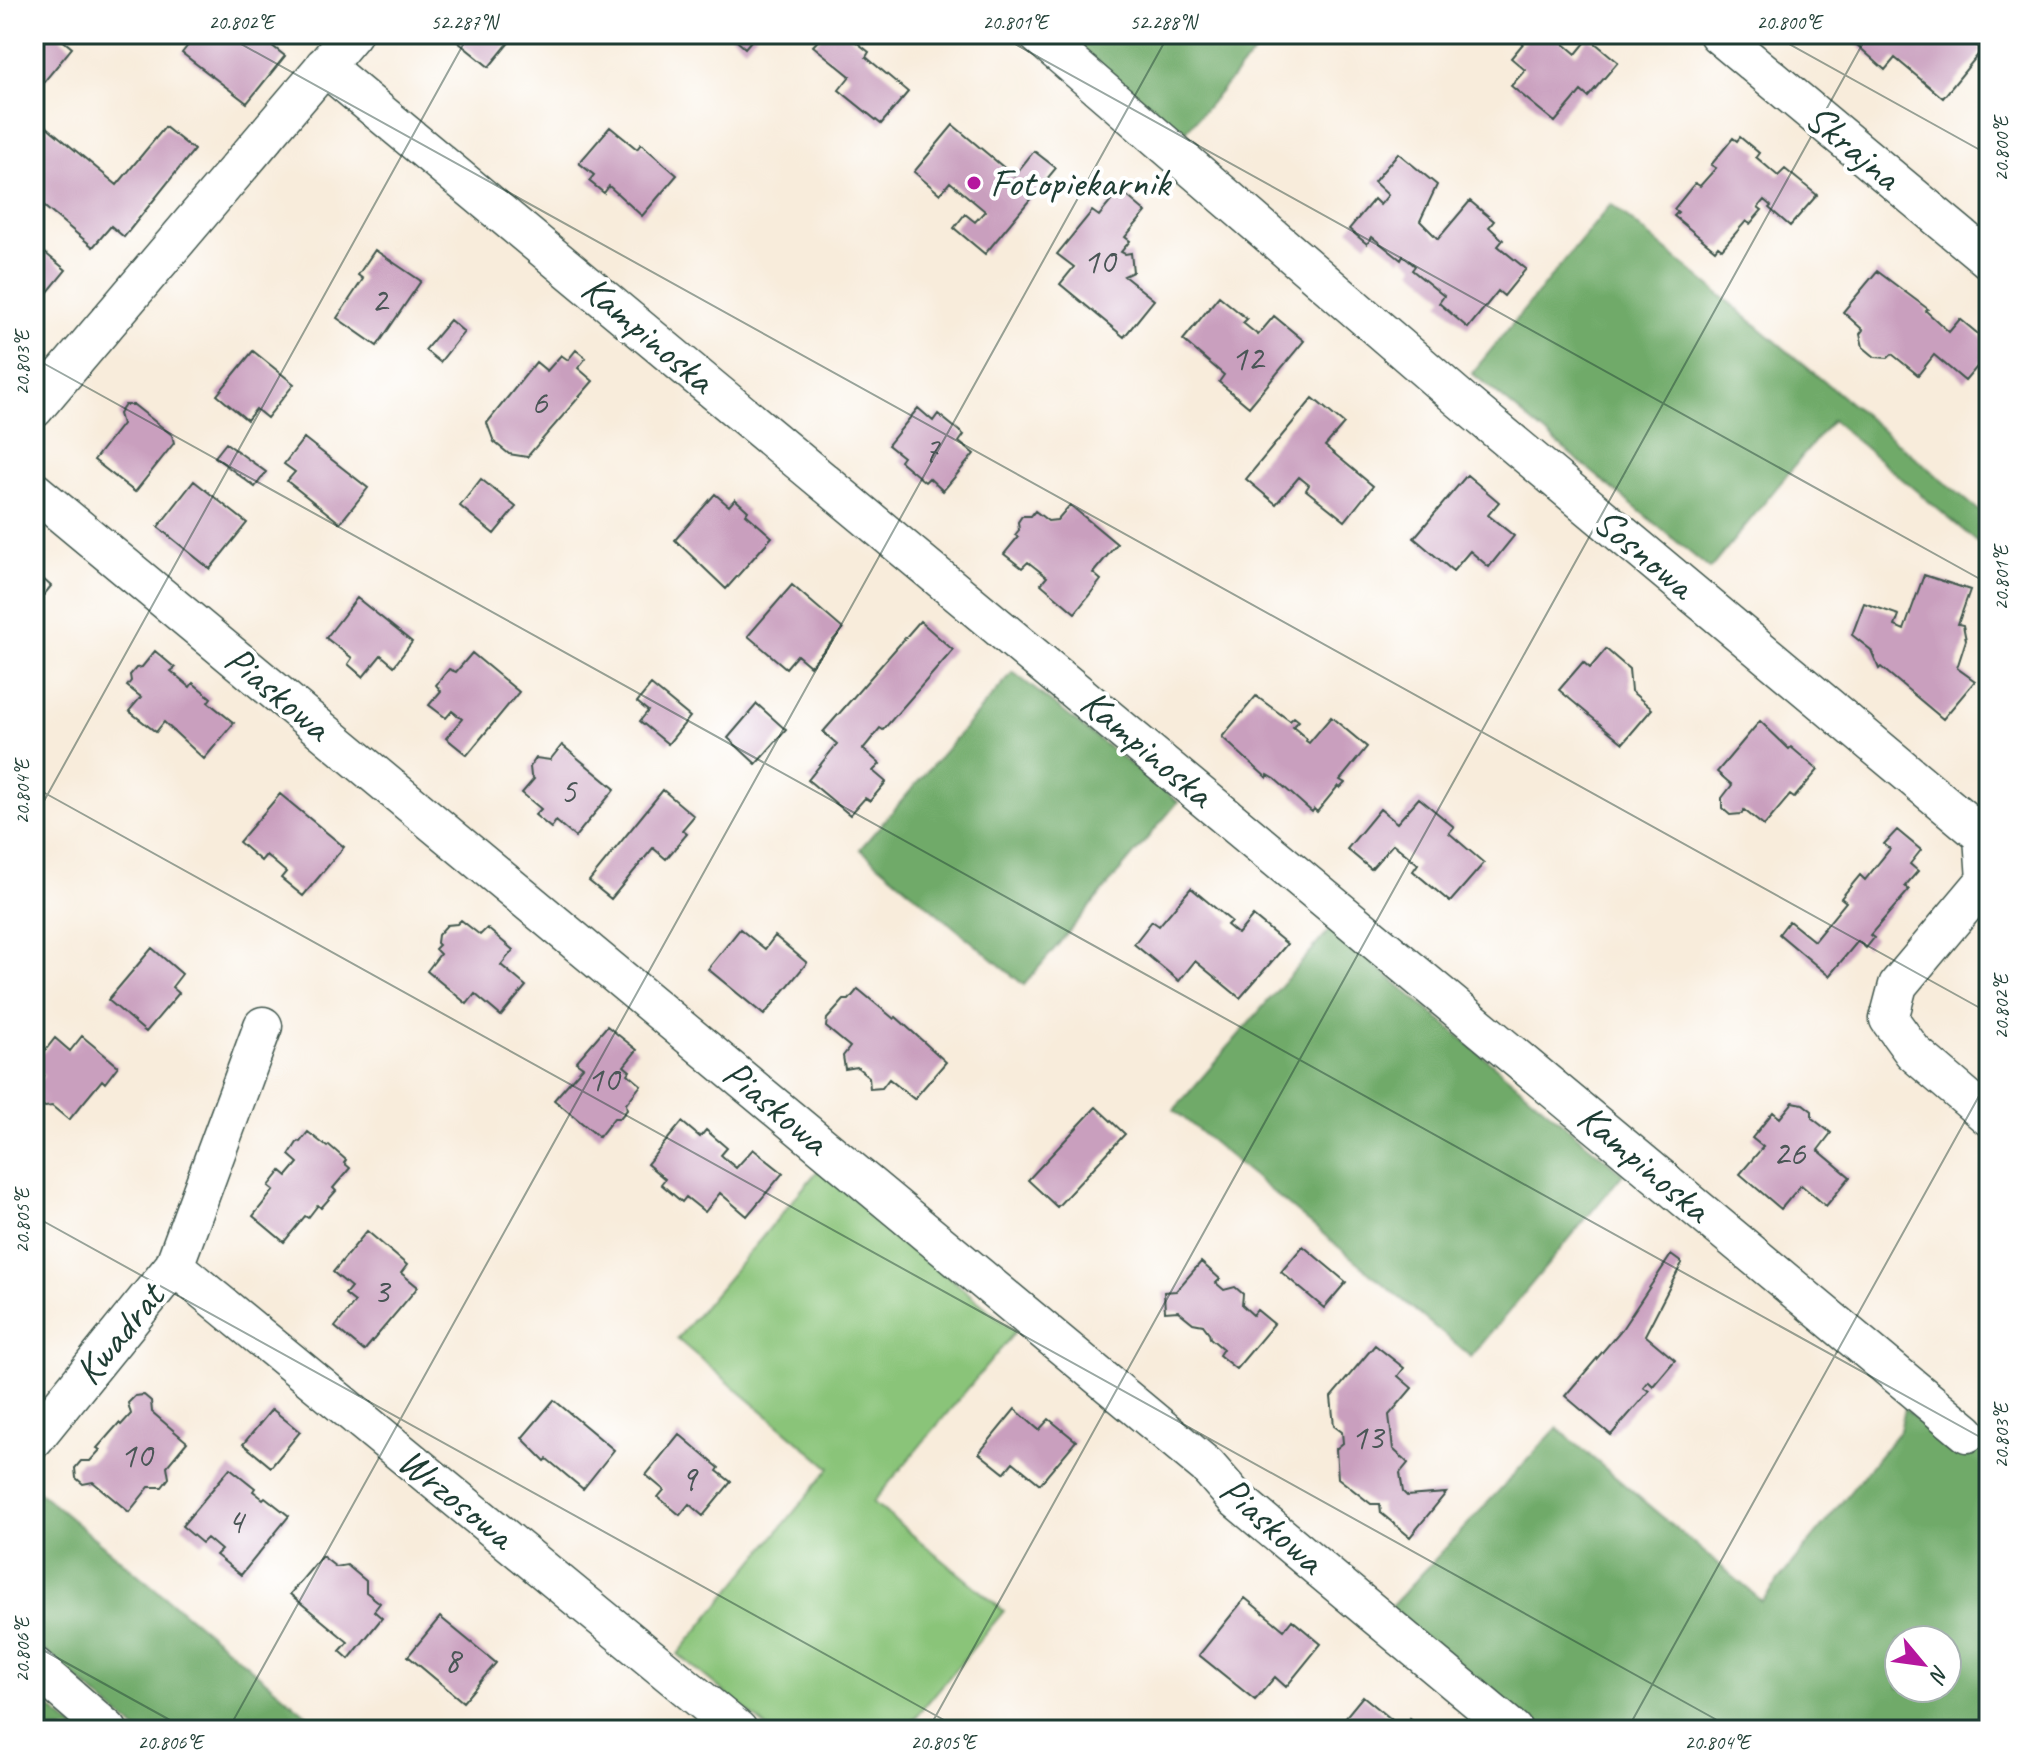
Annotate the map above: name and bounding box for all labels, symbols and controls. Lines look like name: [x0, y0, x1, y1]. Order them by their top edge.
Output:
text: 20.802°E: [208, 10, 276, 35]
text: 52.287°N: [431, 10, 500, 35]
text: 20.801°E: [982, 10, 1050, 35]
text: 52.288°N: [1130, 10, 1199, 35]
text: 20.800°E: [1756, 10, 1824, 35]
street label: Skrajna: [1795, 93, 1913, 203]
text: 20.800°E: [1989, 114, 2014, 182]
place label: Fotopiekarnik: [990, 158, 1172, 208]
marker: Fotopiekarnik: [965, 174, 983, 192]
house number: 10: [1083, 238, 1118, 284]
street label: Kampinoska: [571, 264, 727, 406]
house number: 2: [371, 277, 390, 323]
text: 20.803°E: [10, 328, 35, 396]
house number: 12: [1231, 335, 1266, 381]
house number: 6: [531, 379, 549, 425]
house number: 7: [923, 427, 941, 473]
street label: Sosnowa: [1583, 497, 1707, 612]
text: 20.801°E: [1989, 543, 2014, 611]
street label: Piaskowa: [215, 634, 343, 753]
street label: Kampinoska: [1070, 678, 1226, 820]
text: 20.804°E: [10, 757, 35, 825]
house number: 5: [560, 768, 578, 814]
text: 20.802°E: [1989, 972, 2014, 1040]
street label: Piaskowa: [713, 1048, 841, 1167]
house number: 10: [587, 1056, 622, 1102]
street label: Kampinoska: [1567, 1093, 1723, 1235]
house number: 26: [1773, 1130, 1807, 1176]
text: 20.805°E: [10, 1186, 35, 1254]
house number: 3: [373, 1268, 392, 1314]
street label: Kwadrat: [63, 1270, 177, 1395]
text: 20.803°E: [1989, 1401, 2014, 1469]
house number: 13: [1351, 1414, 1386, 1460]
house number: 10: [120, 1432, 155, 1478]
street label: Wrzosowa: [388, 1436, 527, 1562]
house number: 9: [680, 1455, 699, 1501]
street label: Piaskowa: [1210, 1465, 1336, 1586]
house number: 4: [227, 1498, 247, 1544]
text: 20.806°E: [10, 1615, 35, 1683]
north arrow: [1883, 1624, 1963, 1704]
house number: 8: [444, 1637, 464, 1683]
text: N: [1922, 1660, 1955, 1689]
text: 20.806°E: [137, 1730, 205, 1755]
text: 20.805°E: [910, 1730, 978, 1755]
text: 20.804°E: [1684, 1730, 1752, 1755]

